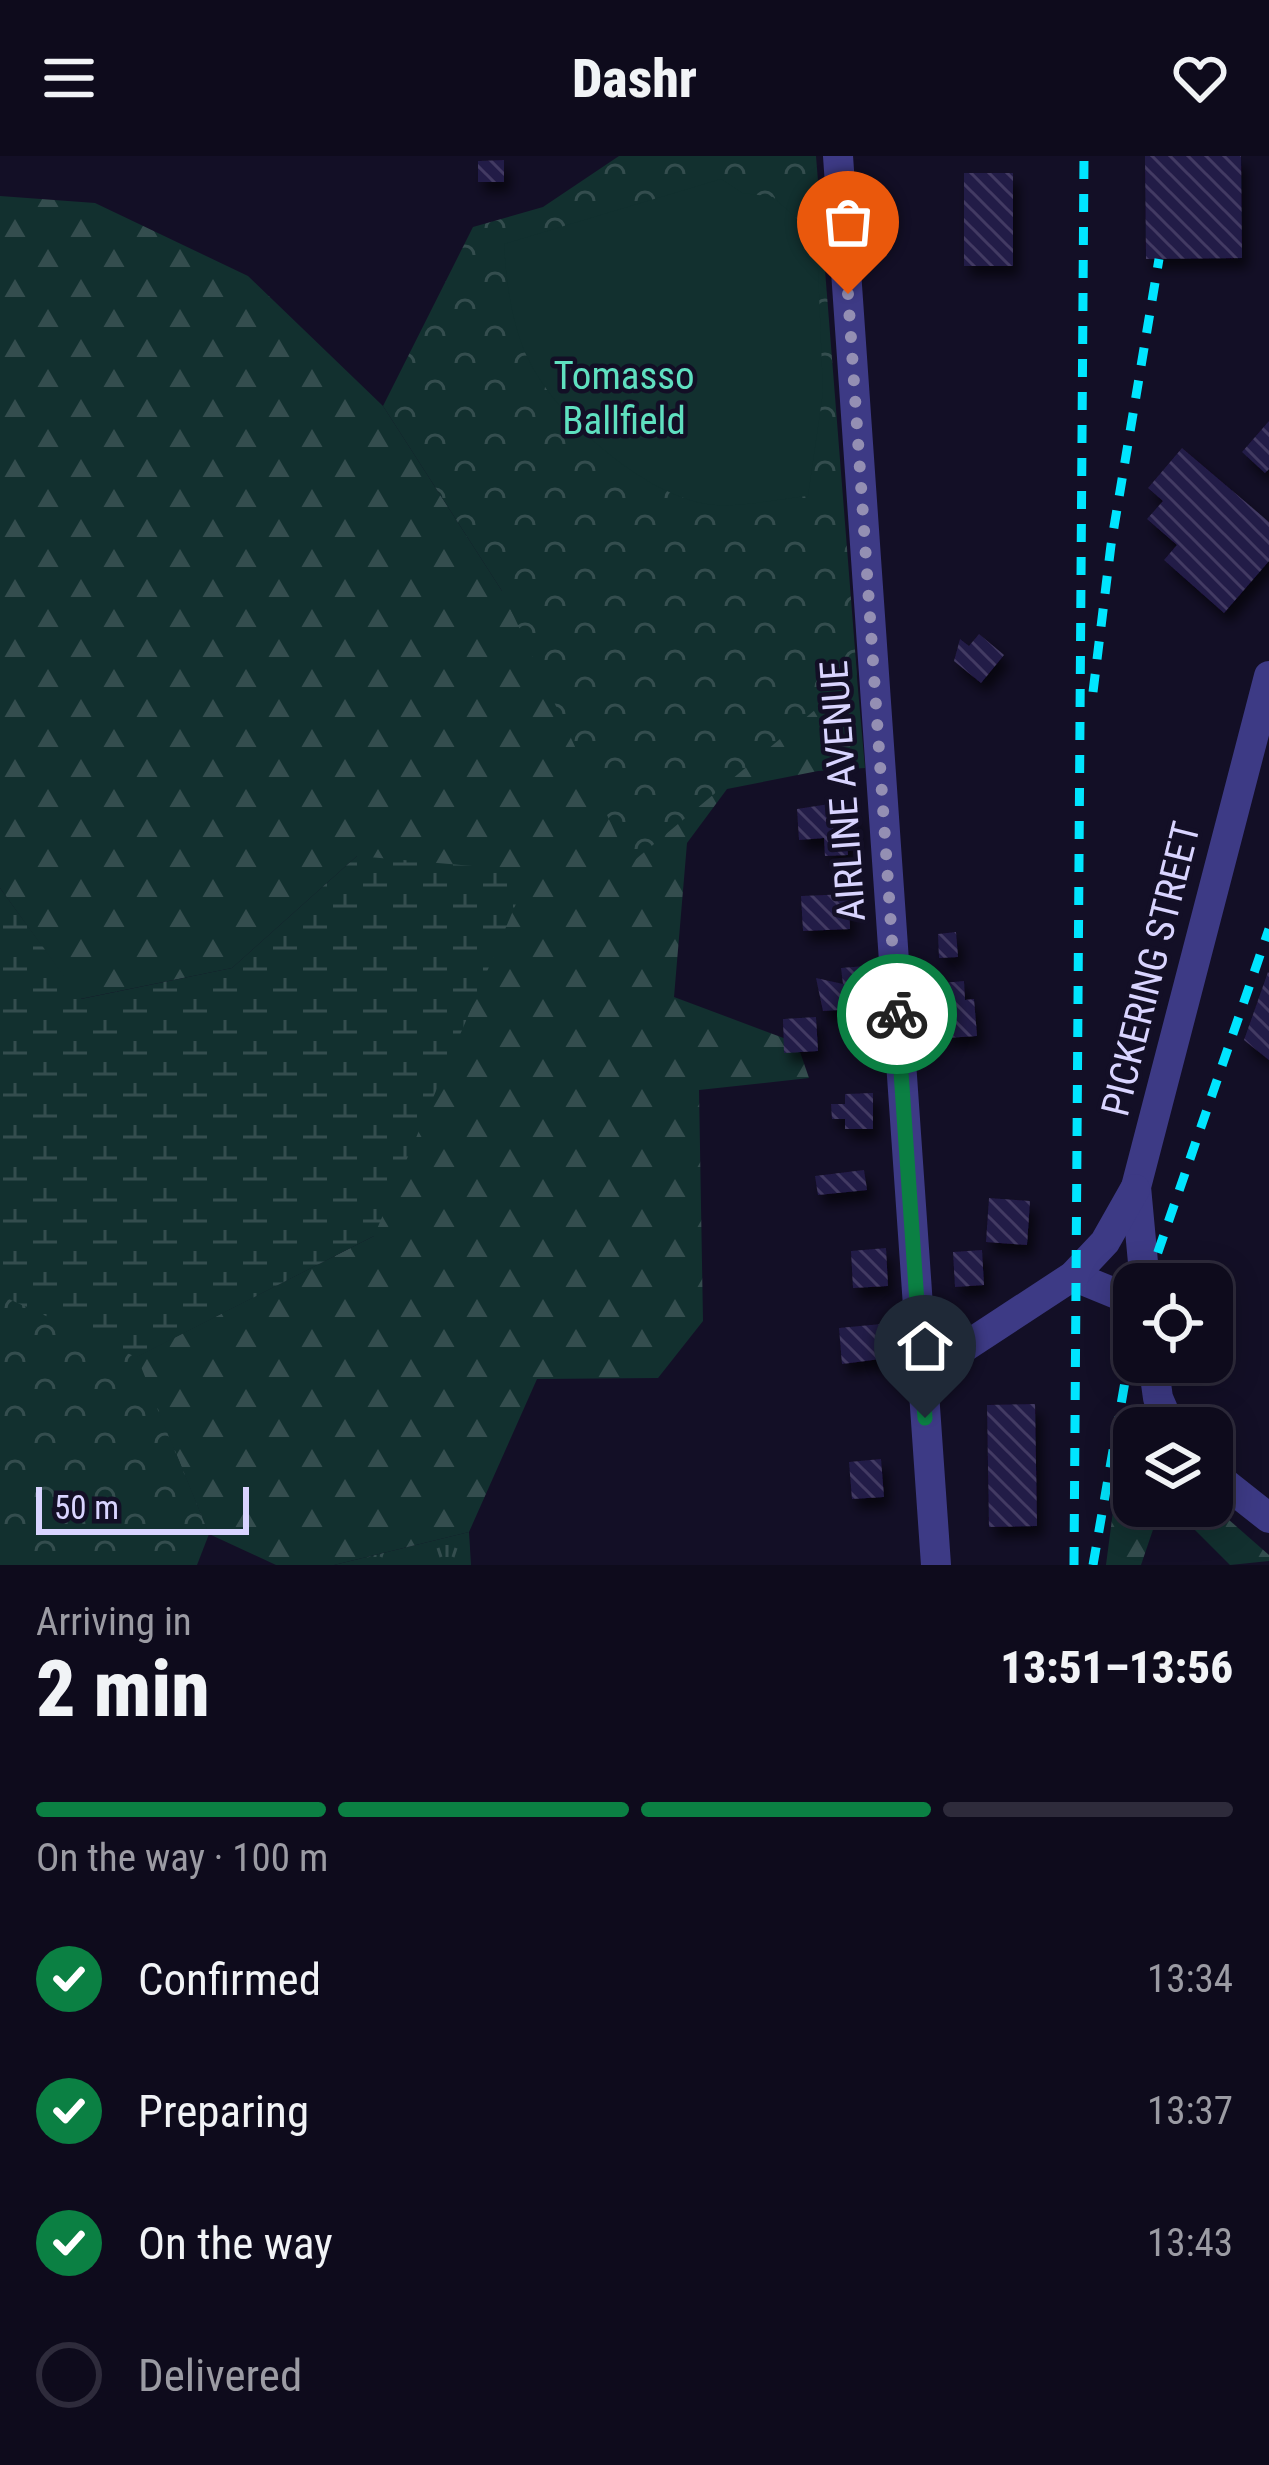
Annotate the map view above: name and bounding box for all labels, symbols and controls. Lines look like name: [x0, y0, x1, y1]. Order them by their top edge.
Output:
icon: menu: [36, 45, 102, 111]
icon: heart: [1167, 45, 1233, 111]
text: Dashr: [572, 47, 697, 110]
pin: [797, 171, 899, 294]
icon: bag: [815, 189, 881, 255]
park label: Tomasso Ballfield: [553, 353, 695, 444]
street label: AIRLINE AVENUE: [811, 659, 875, 923]
street label: PICKERING STREET: [1092, 817, 1210, 1121]
courier: [837, 954, 957, 1074]
icon: bike: [864, 981, 930, 1047]
map controls: [1113, 1263, 1233, 1527]
button: locate: [1113, 1263, 1233, 1383]
pin: [874, 1295, 976, 1418]
icon: home: [892, 1313, 958, 1379]
button: layers: [1113, 1407, 1233, 1527]
scale bar: [36, 1481, 249, 1534]
text: 50 m: [54, 1488, 119, 1527]
text: Arriving in: [36, 1599, 192, 1645]
text: 13:51–13:56: [1000, 1641, 1233, 1694]
text: 2 min: [36, 1644, 210, 1735]
text: On the way · 100 m: [36, 1835, 328, 1881]
icon: check: [36, 1946, 102, 2012]
text: Confirmed: [138, 1953, 321, 2006]
text: 13:34: [1147, 1956, 1233, 2002]
icon: check: [36, 2078, 102, 2144]
text: Preparing: [138, 2085, 309, 2138]
text: 13:37: [1147, 2088, 1233, 2134]
icon: check: [36, 2210, 102, 2276]
text: On the way: [138, 2217, 333, 2270]
text: 13:43: [1147, 2220, 1233, 2266]
text: Delivered: [138, 2349, 302, 2402]

